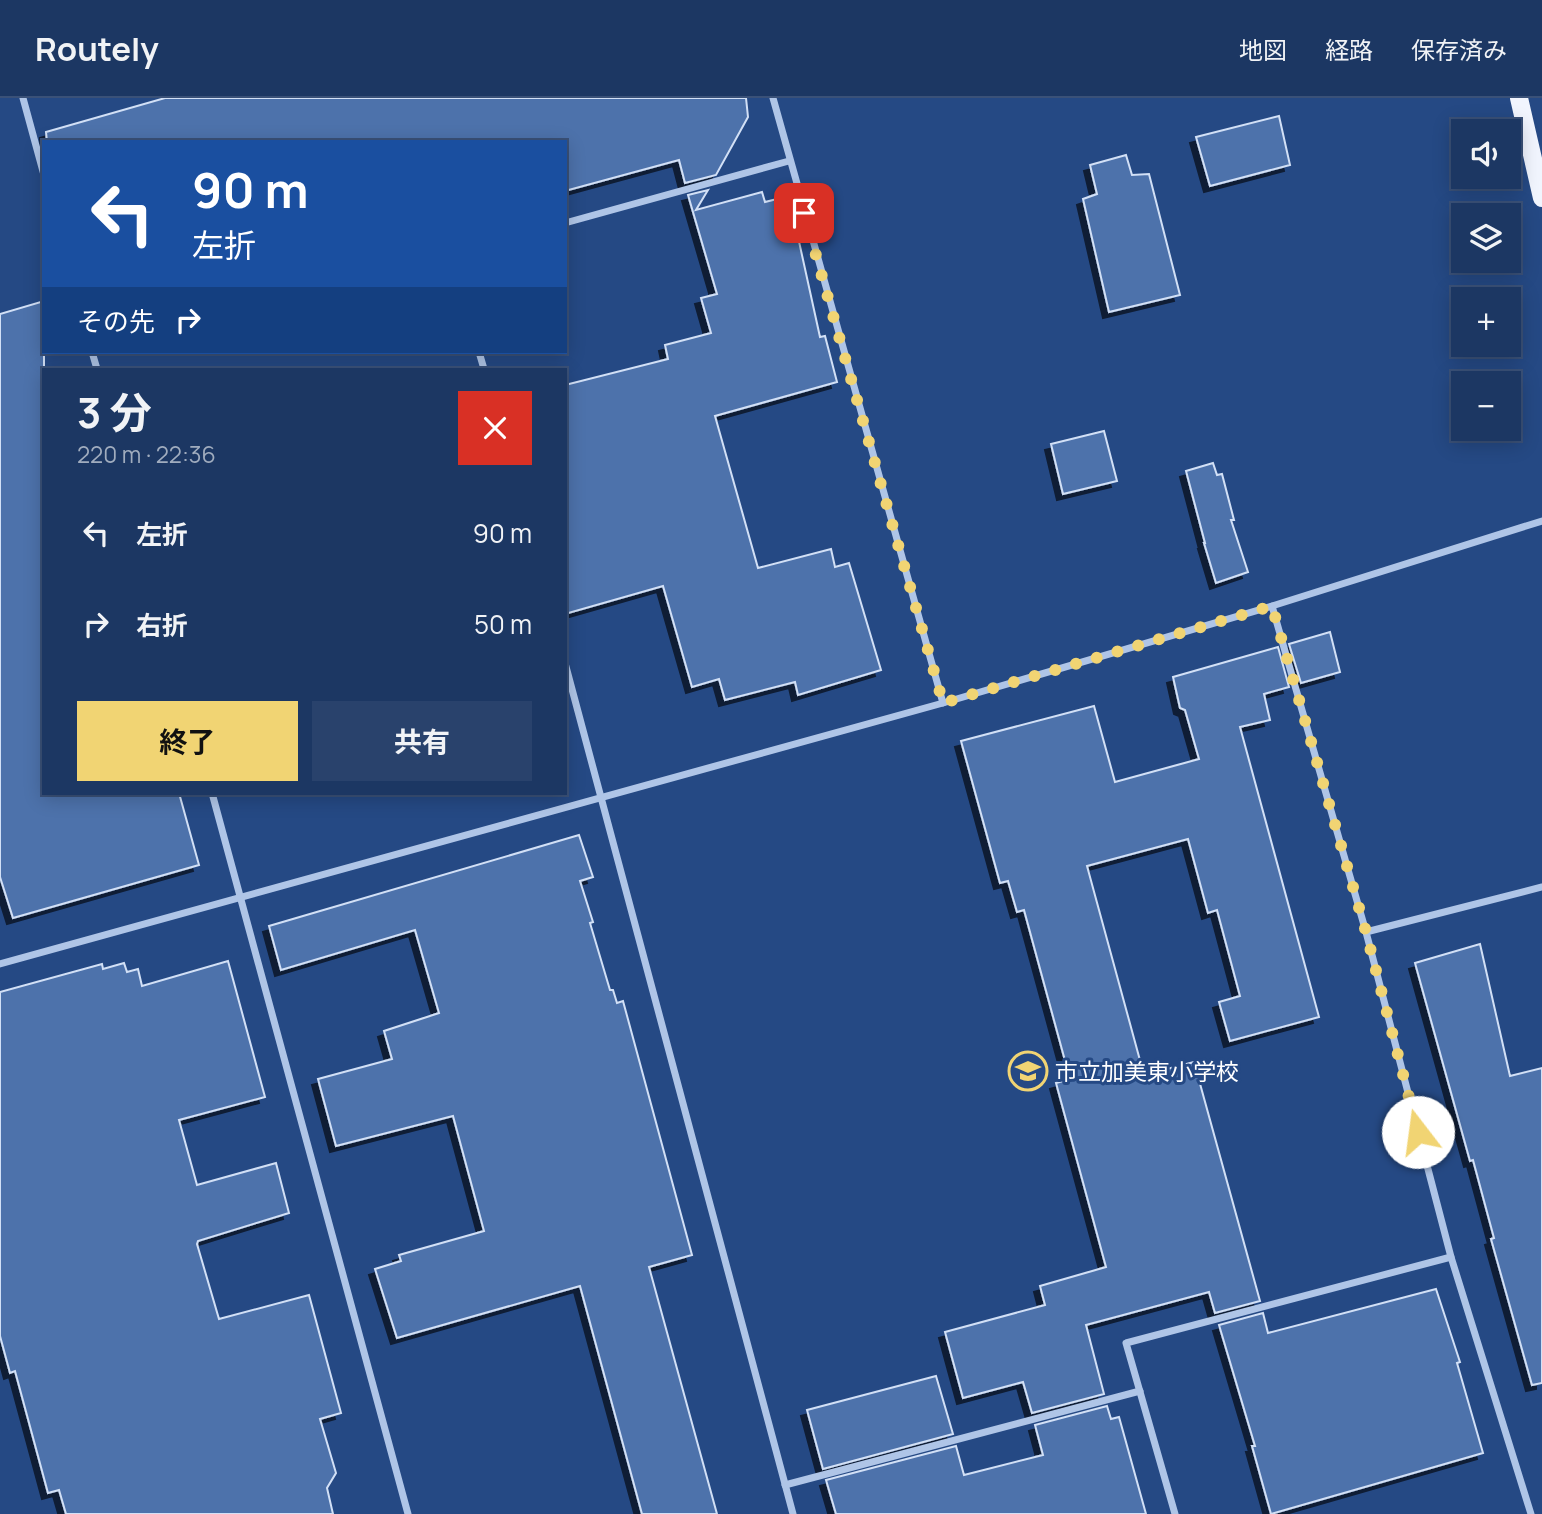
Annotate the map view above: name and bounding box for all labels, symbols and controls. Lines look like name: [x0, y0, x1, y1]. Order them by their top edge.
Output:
text: Routely: [35, 26, 159, 71]
text: 地図: [1239, 33, 1287, 66]
text: 経路: [1325, 33, 1373, 66]
text: 保存済み: [1411, 33, 1507, 66]
map controls: [1451, 119, 1521, 441]
button: sound: [1451, 119, 1521, 189]
text: 90 m: [192, 156, 309, 223]
icon: left: [77, 168, 168, 259]
pin: [774, 183, 834, 243]
icon: arrive: [785, 194, 823, 232]
button: layers: [1451, 203, 1521, 273]
text: 左折: [192, 223, 256, 267]
button: +: [1451, 287, 1521, 357]
icon: right: [169, 301, 207, 339]
text: その先: [77, 303, 155, 339]
button: −: [1451, 371, 1521, 441]
text: 3 分: [77, 383, 152, 441]
button: close: [458, 391, 532, 465]
text: 220 m · 22:36: [77, 438, 216, 470]
icon: left: [77, 514, 115, 552]
text: 90 m: [473, 515, 532, 551]
text: 左折: [136, 516, 188, 552]
icon: right: [77, 605, 115, 643]
text: 50 m: [474, 606, 532, 642]
text: 右折: [136, 607, 188, 643]
button: 終了: [77, 701, 298, 781]
button: 共有: [312, 701, 532, 781]
school or university icon: 市立加美東小学校: [1007, 1050, 1049, 1092]
place label: 市立加美東小学校: [1055, 1055, 1239, 1087]
position arrow: [1381, 1095, 1455, 1169]

